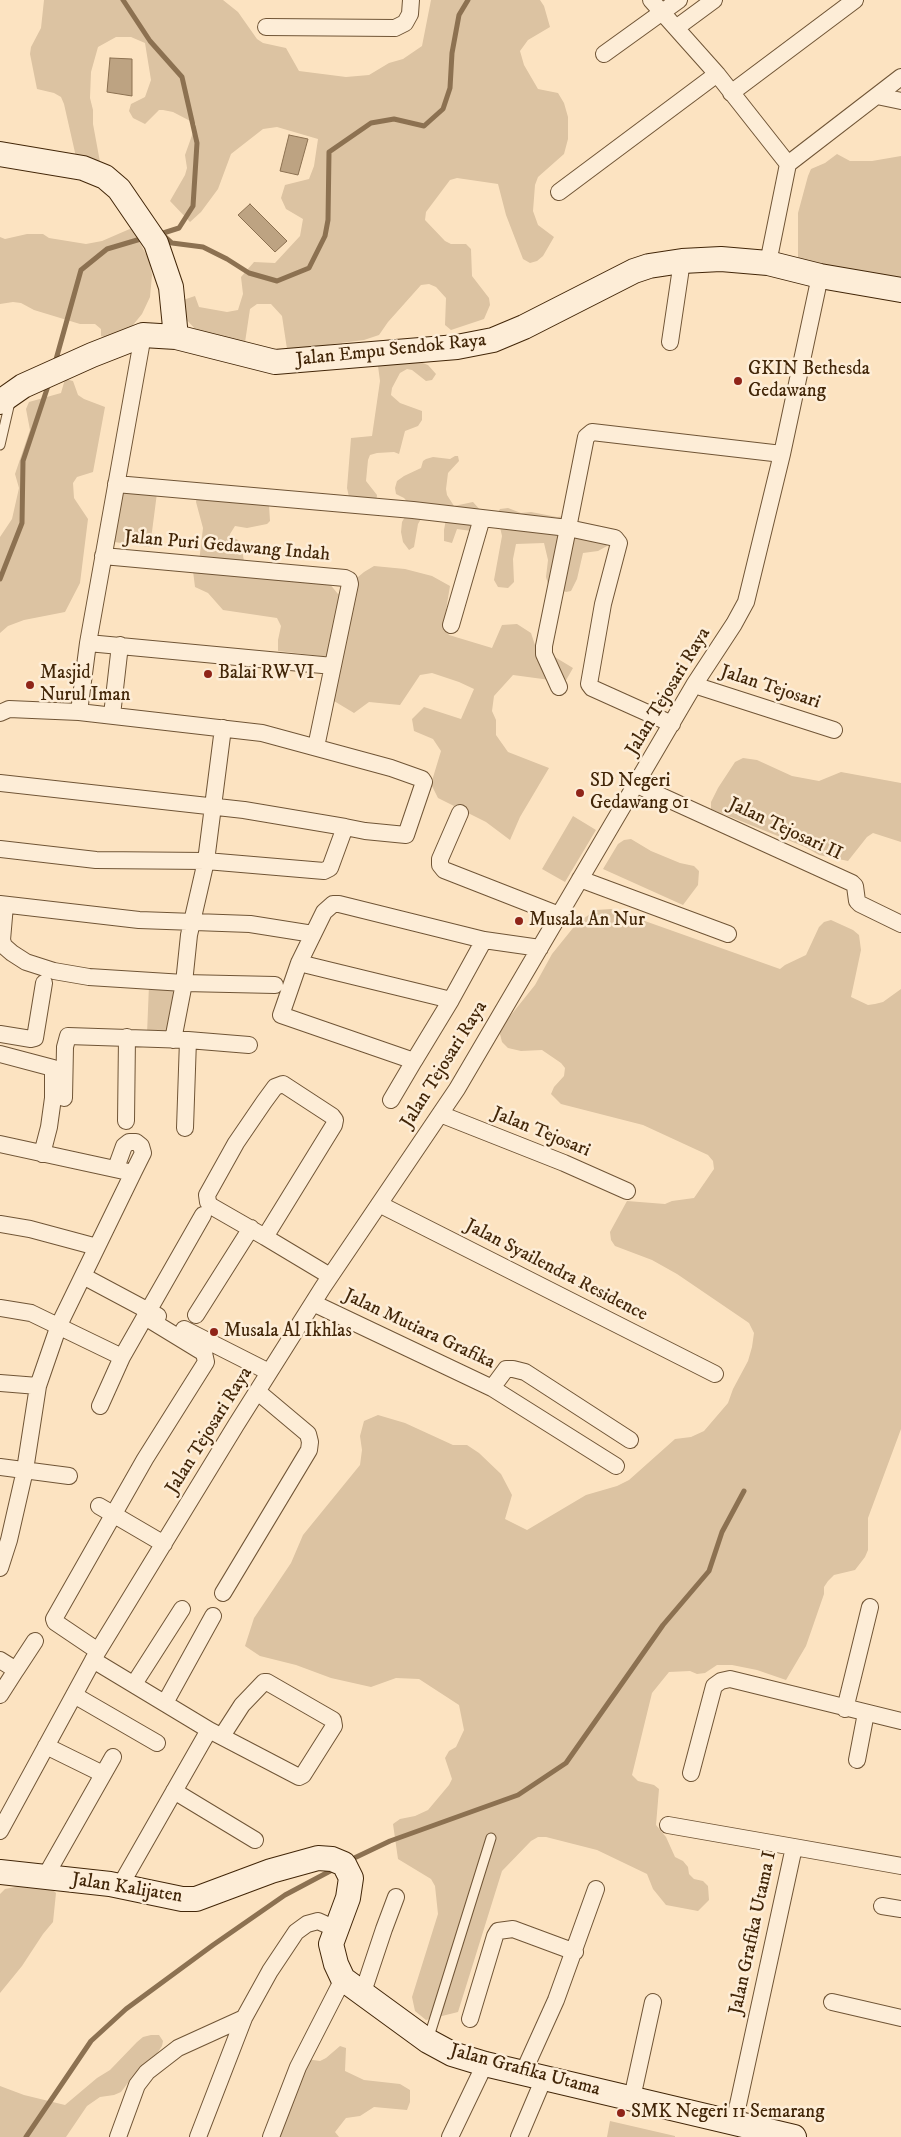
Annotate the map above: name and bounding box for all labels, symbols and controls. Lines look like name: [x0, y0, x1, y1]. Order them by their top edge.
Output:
street label: Jalan Empu Sendok Raya: [295, 330, 487, 372]
place label: GKIN Bethesda Gedawang: [748, 359, 870, 403]
marker: GKIN Bethesda Gedawang: [732, 375, 744, 387]
street label: Jalan Puri Gedawang Indah: [123, 527, 331, 567]
street label: Jalan Tejosari Raya: [622, 624, 716, 760]
street label: Jalan Tejosari: [717, 661, 823, 715]
place label: Masjid Nurul Iman: [40, 663, 130, 707]
place label: Balai RW VI: [218, 663, 314, 685]
marker: Balai RW VI: [202, 668, 214, 680]
marker: Masjid Nurul Iman: [24, 679, 36, 691]
place label: SD Negeri Gedawang 01: [590, 771, 689, 815]
marker: SD Negeri Gedawang 01: [574, 787, 586, 799]
street label: Jalan Tejosari II: [724, 794, 846, 866]
place label: Musala An Nur: [529, 910, 645, 932]
marker: Musala An Nur: [513, 915, 525, 927]
street label: Jalan Tejosari Raya: [397, 997, 493, 1133]
street label: Jalan Tejosari: [489, 1103, 593, 1163]
street label: Jalan Syailendra Residence: [461, 1215, 651, 1327]
street label: Jalan Mutiara Grafika: [340, 1285, 498, 1375]
place label: Musala Al Ikhlas: [224, 1321, 352, 1343]
marker: Musala Al Ikhlas: [208, 1326, 220, 1338]
street label: Jalan Tejosari Raya: [162, 1363, 258, 1499]
street label: Jalan Grafika Utama I: [726, 1849, 782, 2017]
street label: Jalan Kalijaten: [70, 1869, 184, 1909]
street label: Jalan Grafika Utama: [447, 2040, 603, 2102]
place label: SMK Negeri 11 Semarang: [631, 2102, 825, 2124]
marker: SMK Negeri 11 Semarang: [615, 2107, 627, 2119]

